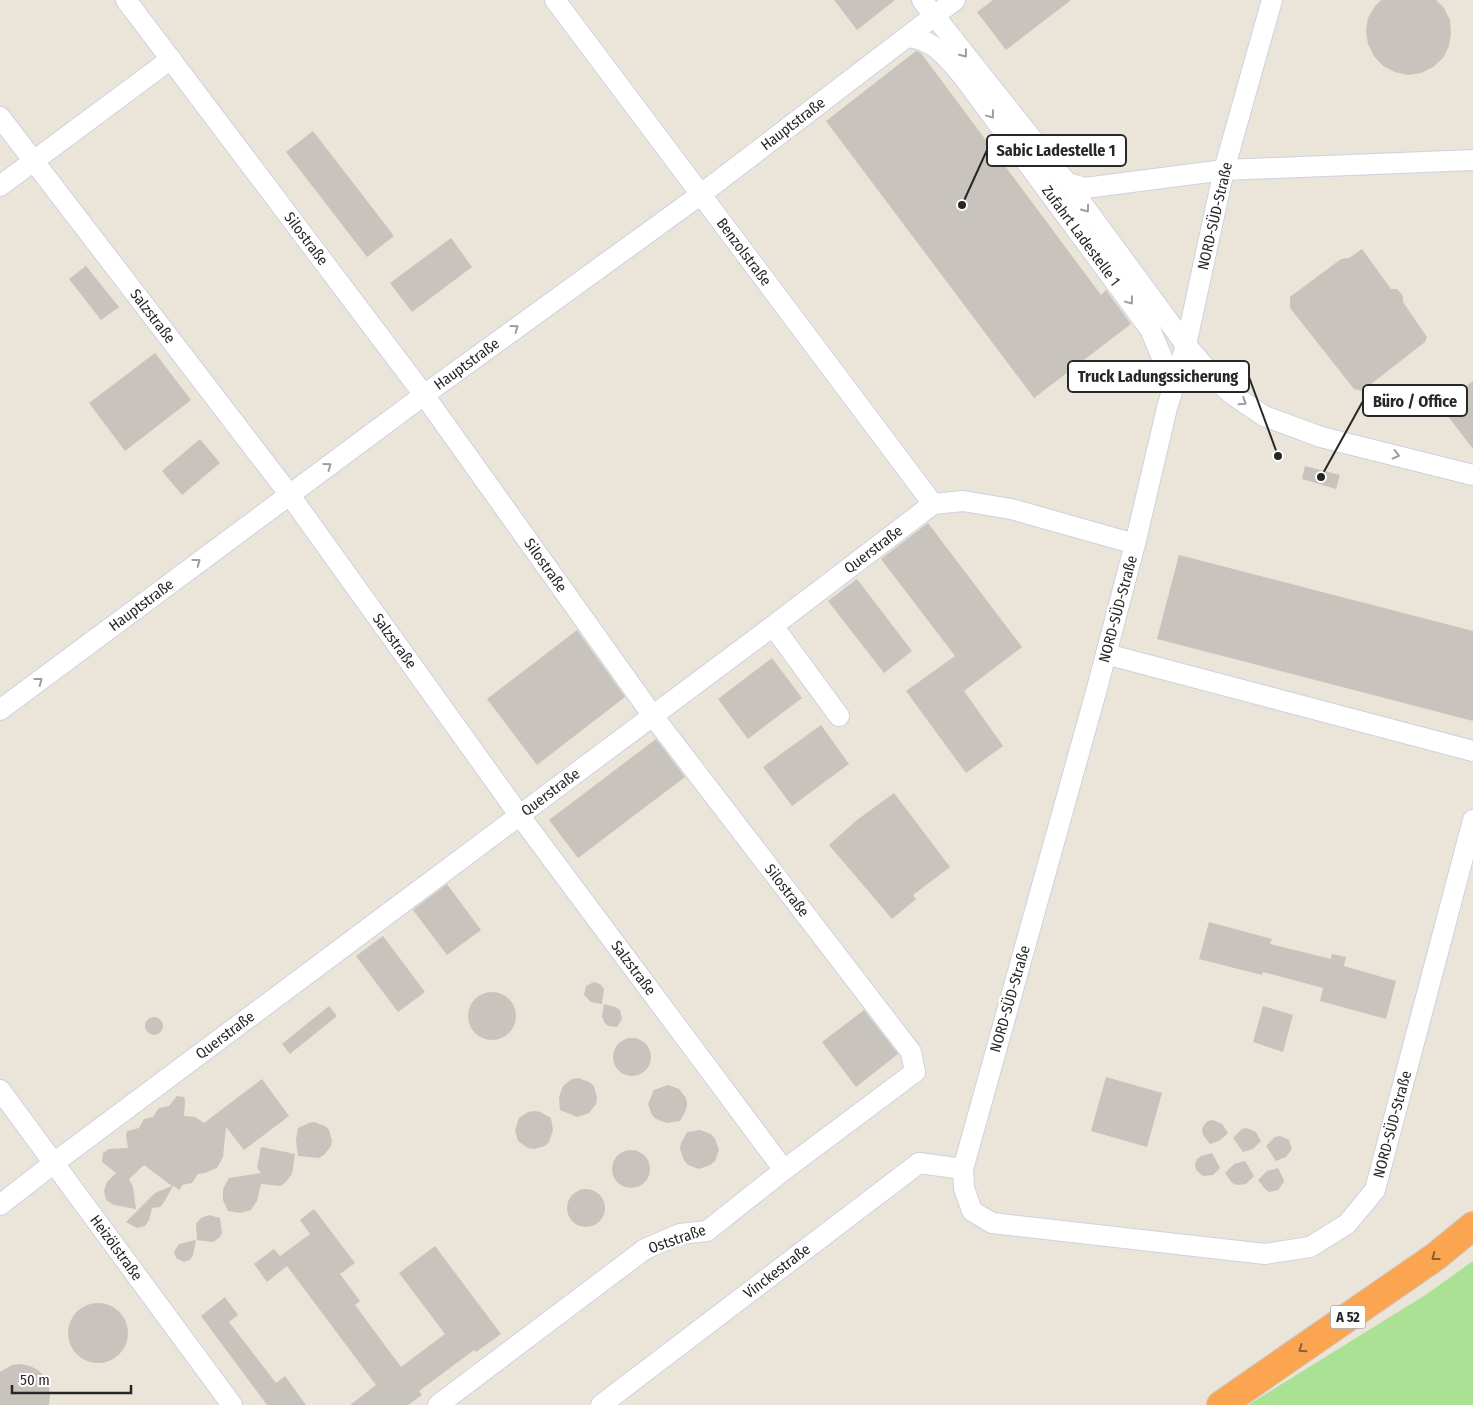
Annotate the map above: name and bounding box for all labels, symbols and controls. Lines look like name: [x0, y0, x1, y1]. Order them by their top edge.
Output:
one-way arrow: [959, 48, 967, 57]
street label: Hauptstraße: [757, 94, 829, 154]
one-way arrow: [985, 109, 994, 118]
callout: Sabic Ladestelle 1: [987, 135, 1126, 166]
text: Sabic Ladestelle 1: [997, 141, 1115, 160]
street label: NORD-SÜD-Straße: [1194, 160, 1236, 272]
street label: Zufahrt Ladestelle 1: [1038, 182, 1124, 290]
one-way arrow: [1080, 203, 1089, 213]
street label: Silostraße: [280, 209, 332, 269]
street label: Benzolstraße: [713, 215, 775, 289]
street label: Salzstraße: [126, 286, 179, 347]
one-way arrow: [1124, 295, 1132, 304]
one-way arrow: [509, 326, 518, 334]
street label: Hauptstraße: [431, 334, 503, 394]
callout: Truck Ladungssicherung: [1068, 361, 1249, 392]
text: Truck Ladungssicherung: [1078, 367, 1238, 386]
callout: Büro / Office: [1363, 385, 1467, 416]
text: Büro / Office: [1373, 392, 1457, 411]
one-way arrow: [1238, 396, 1247, 405]
one-way arrow: [1391, 450, 1399, 460]
one-way arrow: [322, 462, 331, 472]
street label: Querstraße: [841, 522, 906, 577]
street label: Silostraße: [520, 535, 571, 596]
street label: NORD-SÜD-Straße: [1095, 553, 1141, 665]
one-way arrow: [191, 560, 200, 568]
street label: Hauptstraße: [105, 575, 177, 635]
street label: Salzstraße: [369, 610, 420, 672]
one-way arrow: [33, 678, 42, 686]
street label: Querstraße: [518, 764, 583, 820]
street label: Silostraße: [761, 860, 813, 920]
street label: Salzstraße: [607, 937, 660, 999]
street label: NORD-SÜD-Straße: [986, 944, 1034, 1054]
street label: Querstraße: [192, 1007, 258, 1063]
street label: NORD-SÜD-Straße: [1370, 1069, 1415, 1180]
street label: Heizölstraße: [86, 1212, 146, 1284]
street label: Oststraße: [646, 1221, 708, 1257]
street label: Vinckestraße: [740, 1240, 814, 1302]
one-way arrow: [1432, 1251, 1441, 1259]
road number: A 52: [1330, 1305, 1366, 1328]
one-way arrow: [1298, 1343, 1307, 1352]
scale bar: [12, 1362, 131, 1394]
text: 50 m: [20, 1371, 50, 1389]

